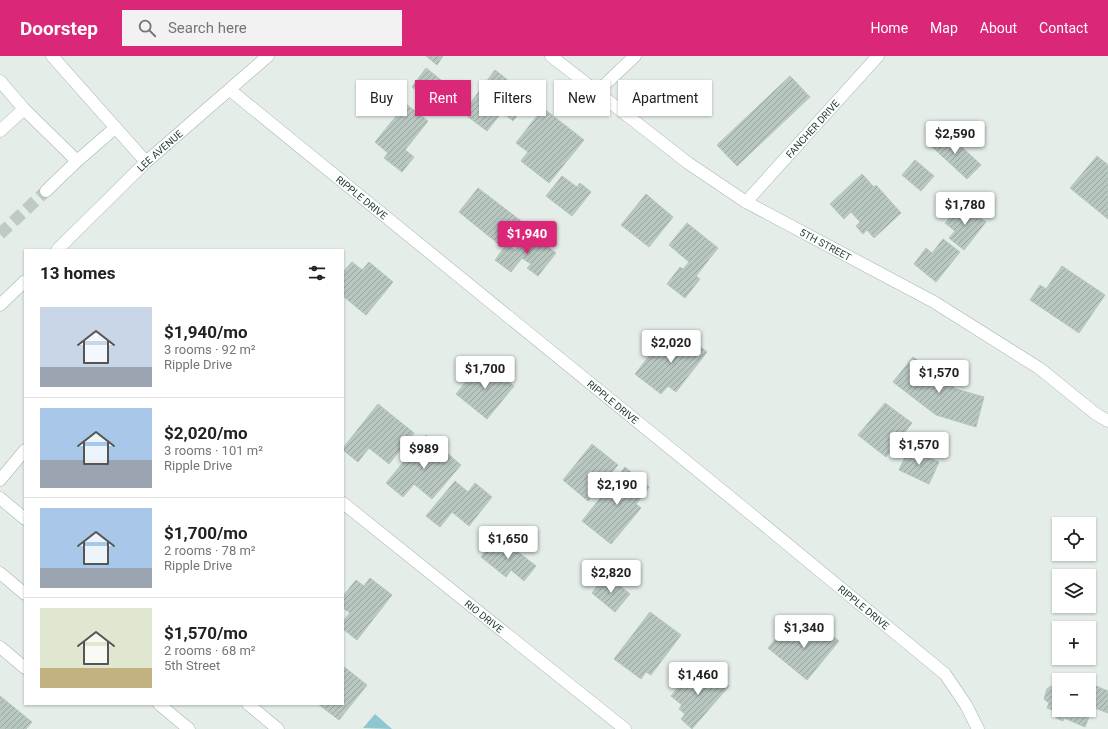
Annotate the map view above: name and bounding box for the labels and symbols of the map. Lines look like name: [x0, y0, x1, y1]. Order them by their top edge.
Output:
street label: FANCHER DRIVE: [784, 97, 841, 160]
pin: $2,590: [922, 121, 988, 155]
street label: LEE AVENUE: [135, 127, 185, 173]
street label: RIPPLE DRIVE: [334, 173, 390, 222]
pin: $1,780: [932, 192, 998, 226]
pin: $1,940: [494, 221, 560, 255]
street label: 5TH STREET: [798, 226, 853, 263]
pin: $2,020: [638, 330, 704, 364]
pin: $1,700: [452, 356, 518, 390]
pin: $1,570: [906, 360, 972, 394]
street label: RIPPLE DRIVE: [585, 378, 641, 426]
pin: $1,570: [886, 432, 952, 466]
pin: $989: [400, 436, 448, 470]
pin: $2,190: [584, 472, 650, 506]
pin: $1,650: [475, 526, 541, 560]
pin: $2,820: [578, 560, 644, 594]
street label: RIPPLE DRIVE: [836, 583, 892, 631]
street label: RIO DRIVE: [463, 598, 506, 635]
pin: $1,340: [771, 615, 837, 649]
pin: $1,460: [665, 662, 731, 696]

